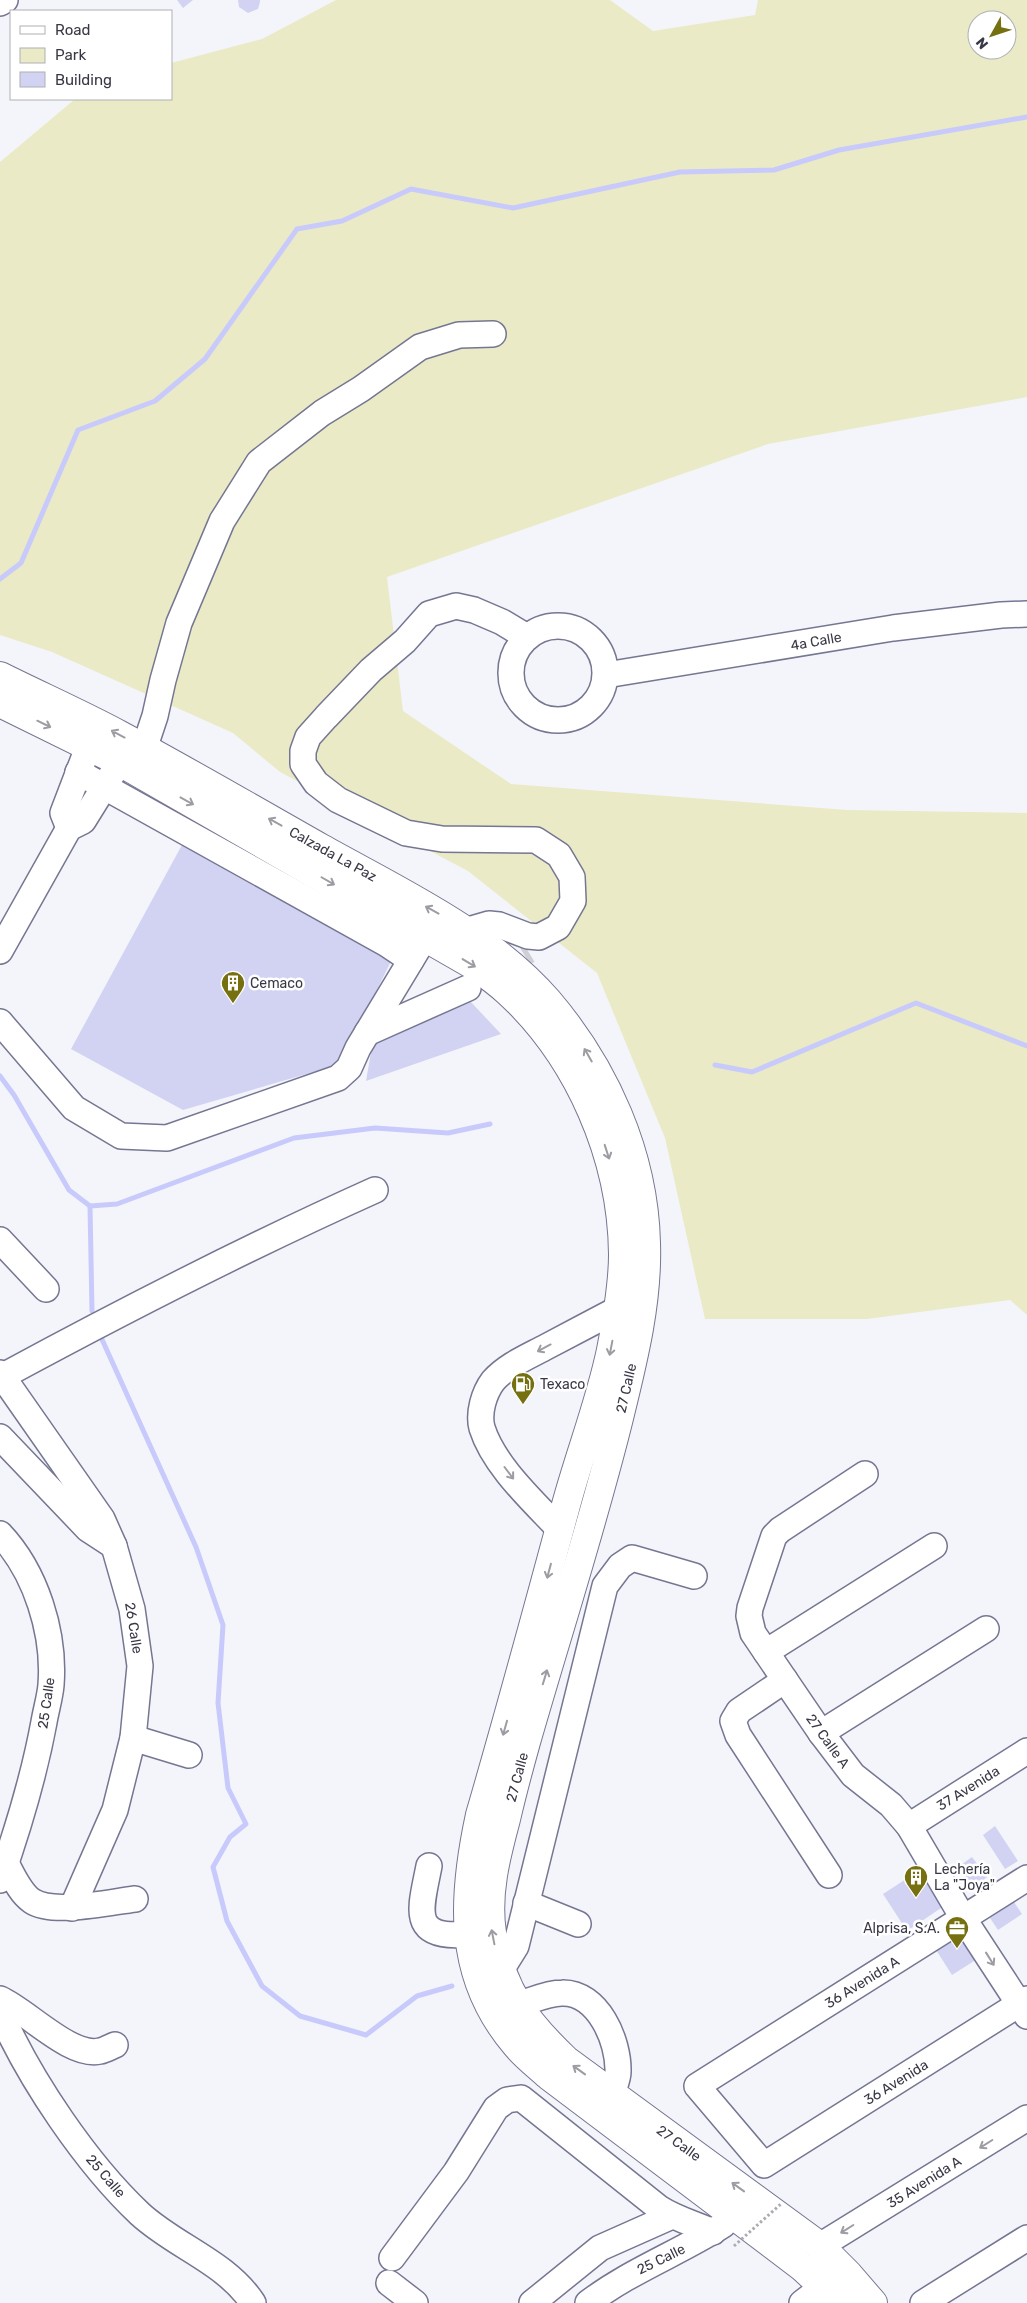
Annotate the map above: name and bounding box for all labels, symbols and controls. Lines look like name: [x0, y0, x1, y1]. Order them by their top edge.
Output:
legend: [10, 10, 172, 100]
north arrow: [967, 10, 1017, 60]
text: Road: [55, 21, 91, 39]
text: N: [973, 34, 992, 52]
text: Park: [55, 46, 86, 64]
text: Building: [55, 71, 112, 89]
street label: 4a Calle: [789, 629, 843, 654]
one-way arrow: [36, 720, 51, 729]
one-way arrow: [110, 729, 125, 739]
one-way arrow: [180, 796, 194, 806]
one-way arrow: [267, 817, 282, 827]
street label: Calzada La Paz: [286, 823, 380, 886]
one-way arrow: [321, 876, 336, 886]
one-way arrow: [424, 905, 439, 915]
one-way arrow: [461, 958, 475, 968]
building icon: Cemaco: [220, 970, 246, 1004]
place label: Cemaco: [250, 975, 303, 992]
one-way arrow: [582, 1048, 592, 1062]
one-way arrow: [603, 1144, 612, 1160]
one-way arrow: [606, 1339, 615, 1355]
one-way arrow: [537, 1344, 552, 1353]
street label: 27 Calle: [613, 1361, 640, 1415]
fuel station icon: Texaco: [510, 1371, 536, 1405]
place label: Texaco: [540, 1376, 585, 1393]
one-way arrow: [503, 1466, 514, 1479]
one-way arrow: [543, 1563, 553, 1579]
street label: 26 Calle: [121, 1601, 146, 1655]
one-way arrow: [540, 1669, 550, 1685]
street label: 25 Calle: [34, 1676, 59, 1730]
street label: 27 Calle A: [802, 1711, 853, 1772]
one-way arrow: [500, 1720, 510, 1736]
street label: 27 Calle: [503, 1750, 532, 1804]
street label: 37 Avenida: [934, 1762, 1003, 1814]
place label: Lechería La "Joya": [934, 1861, 995, 1894]
building icon: Lechería La "Joya": [903, 1864, 929, 1898]
office icon: Alprisa, S.A.: [944, 1915, 970, 1949]
place label: Alprisa, S.A.: [863, 1920, 940, 1937]
one-way arrow: [488, 1930, 498, 1946]
street label: 36 Avenida A: [822, 1952, 903, 2012]
one-way arrow: [984, 1952, 995, 1966]
street label: 36 Avenida: [861, 2056, 931, 2109]
one-way arrow: [572, 2065, 586, 2075]
street label: 27 Calle: [653, 2122, 704, 2165]
one-way arrow: [979, 2139, 993, 2149]
street label: 25 Calle: [82, 2151, 129, 2202]
street label: 35 Avenida A: [884, 2153, 965, 2212]
one-way arrow: [732, 2181, 745, 2192]
one-way arrow: [841, 2225, 855, 2235]
street label: 25 Calle: [634, 2240, 688, 2278]

